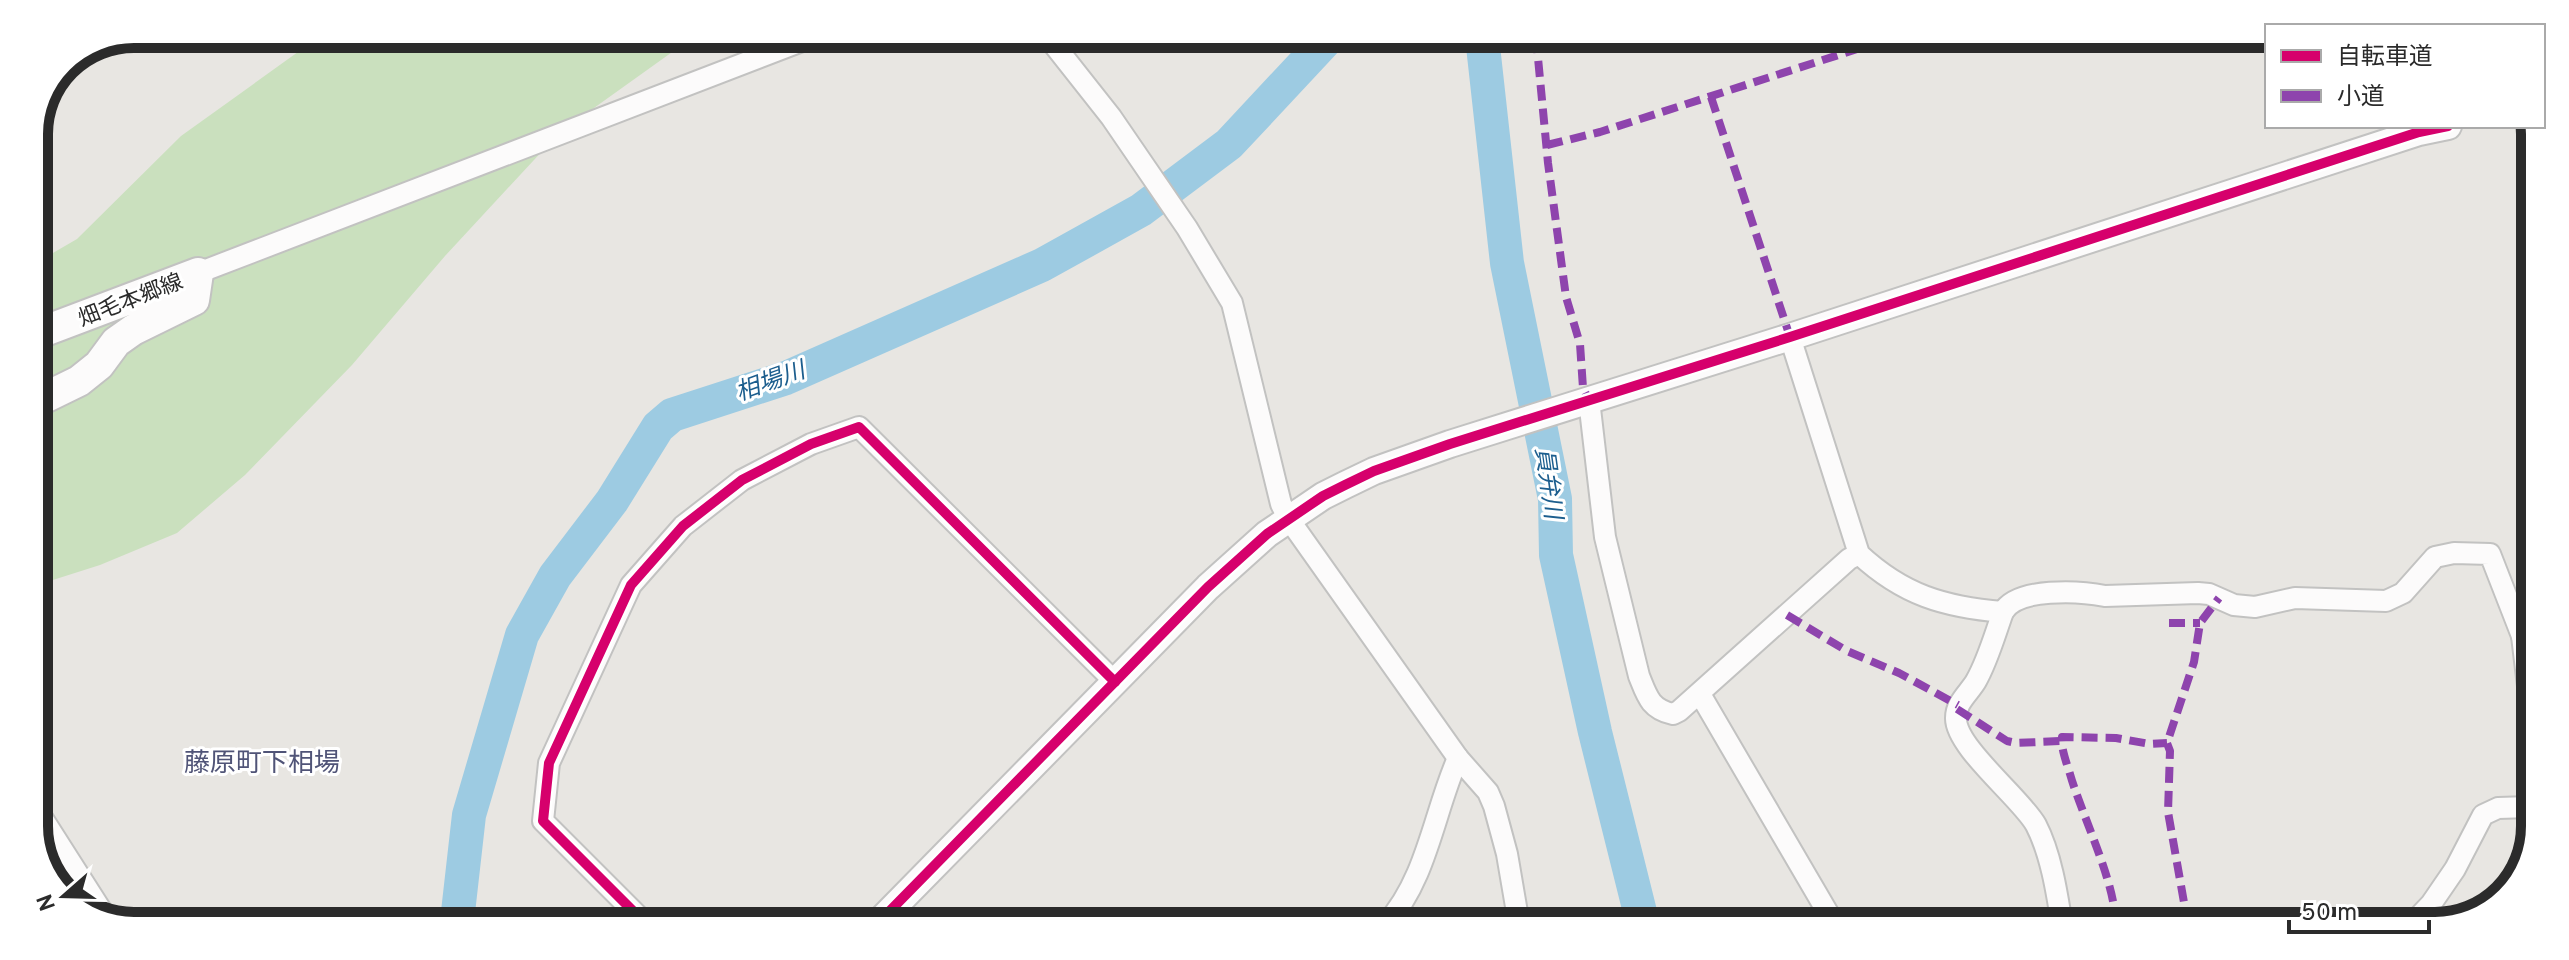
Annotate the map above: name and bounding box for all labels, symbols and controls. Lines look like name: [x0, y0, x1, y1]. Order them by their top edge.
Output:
legend: [2265, 24, 2545, 128]
text: 自転車道: [2337, 43, 2433, 73]
text: 小道: [2337, 83, 2385, 113]
street label: 畑毛本郷線: [75, 269, 187, 334]
water label: 相場川: [732, 355, 812, 409]
water label: 員弁川: [1527, 446, 1567, 524]
district label: 藤原町下相場: [184, 748, 340, 781]
north arrow: [24, 856, 104, 936]
scale bar: [2289, 884, 2429, 934]
text: N: [32, 890, 63, 914]
text: 50 m: [2301, 899, 2357, 929]

